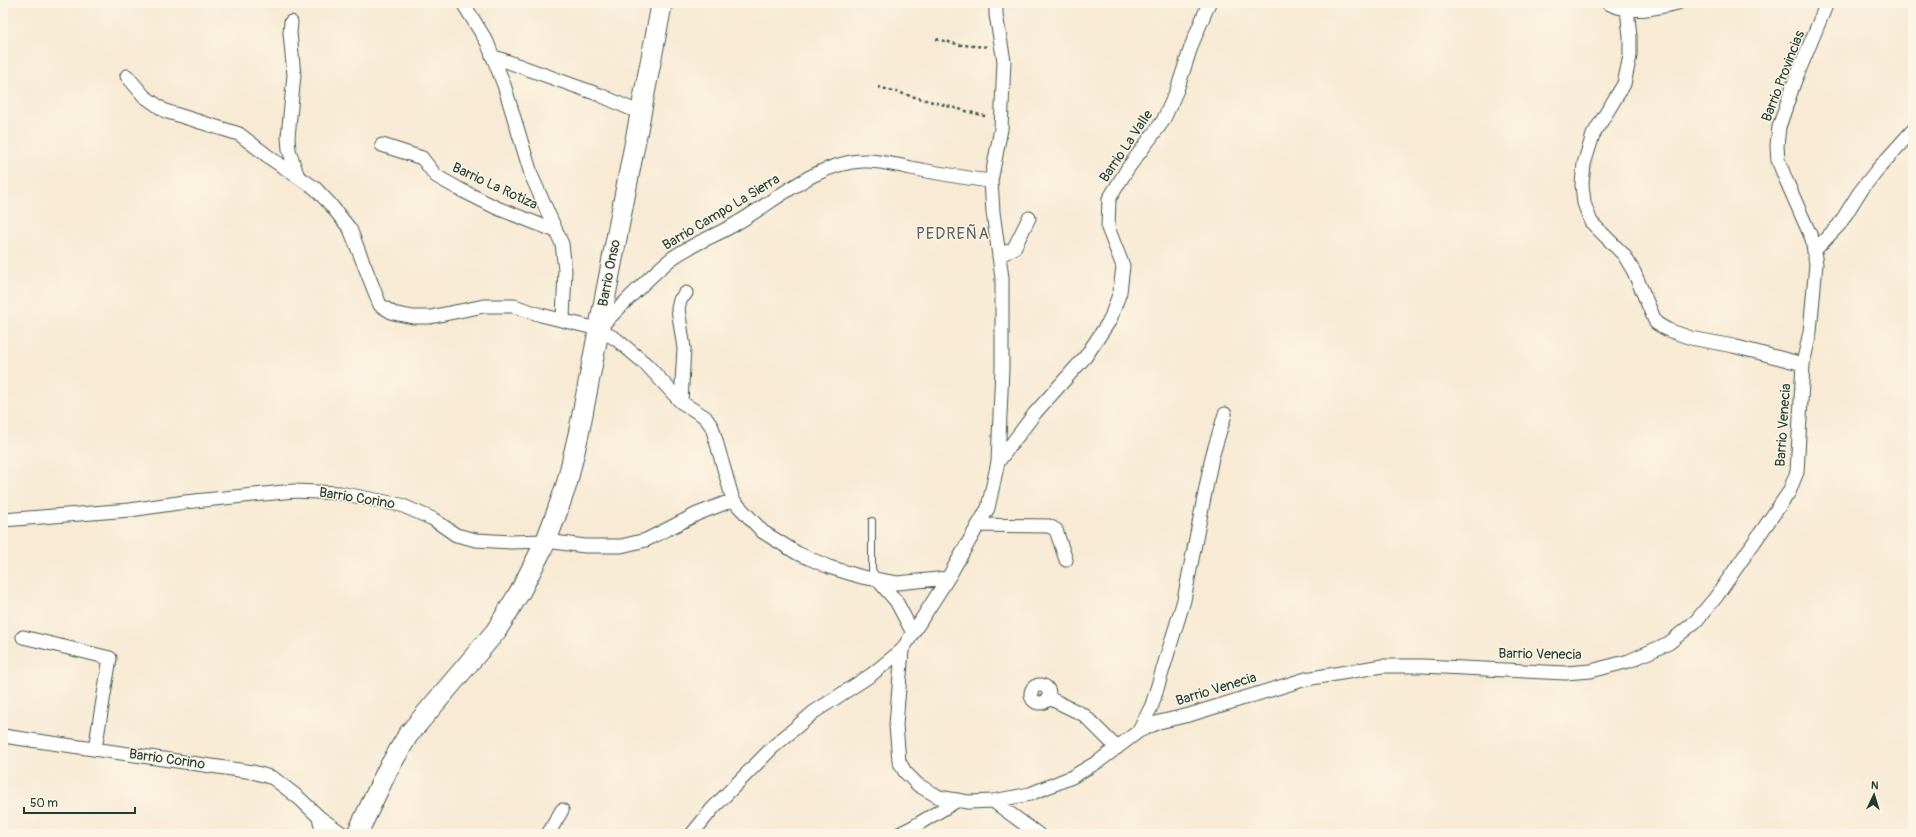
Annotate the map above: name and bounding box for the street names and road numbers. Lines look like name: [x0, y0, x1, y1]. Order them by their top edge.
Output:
street label: Barrio Provincias: [1758, 27, 1808, 124]
street label: Barrio La Valle: [1096, 107, 1156, 185]
street label: Barrio La Rotiza: [449, 159, 541, 213]
street label: Barrio Campo La Sierra: [659, 170, 783, 254]
street label: Barrio Onso: [594, 238, 624, 308]
street label: Barrio Venecia: [1772, 383, 1794, 467]
street label: Barrio Corino: [318, 484, 397, 512]
street label: Barrio Venecia: [1498, 645, 1582, 663]
street label: Barrio Venecia: [1174, 669, 1258, 709]
street label: Barrio Corino: [128, 745, 207, 773]

